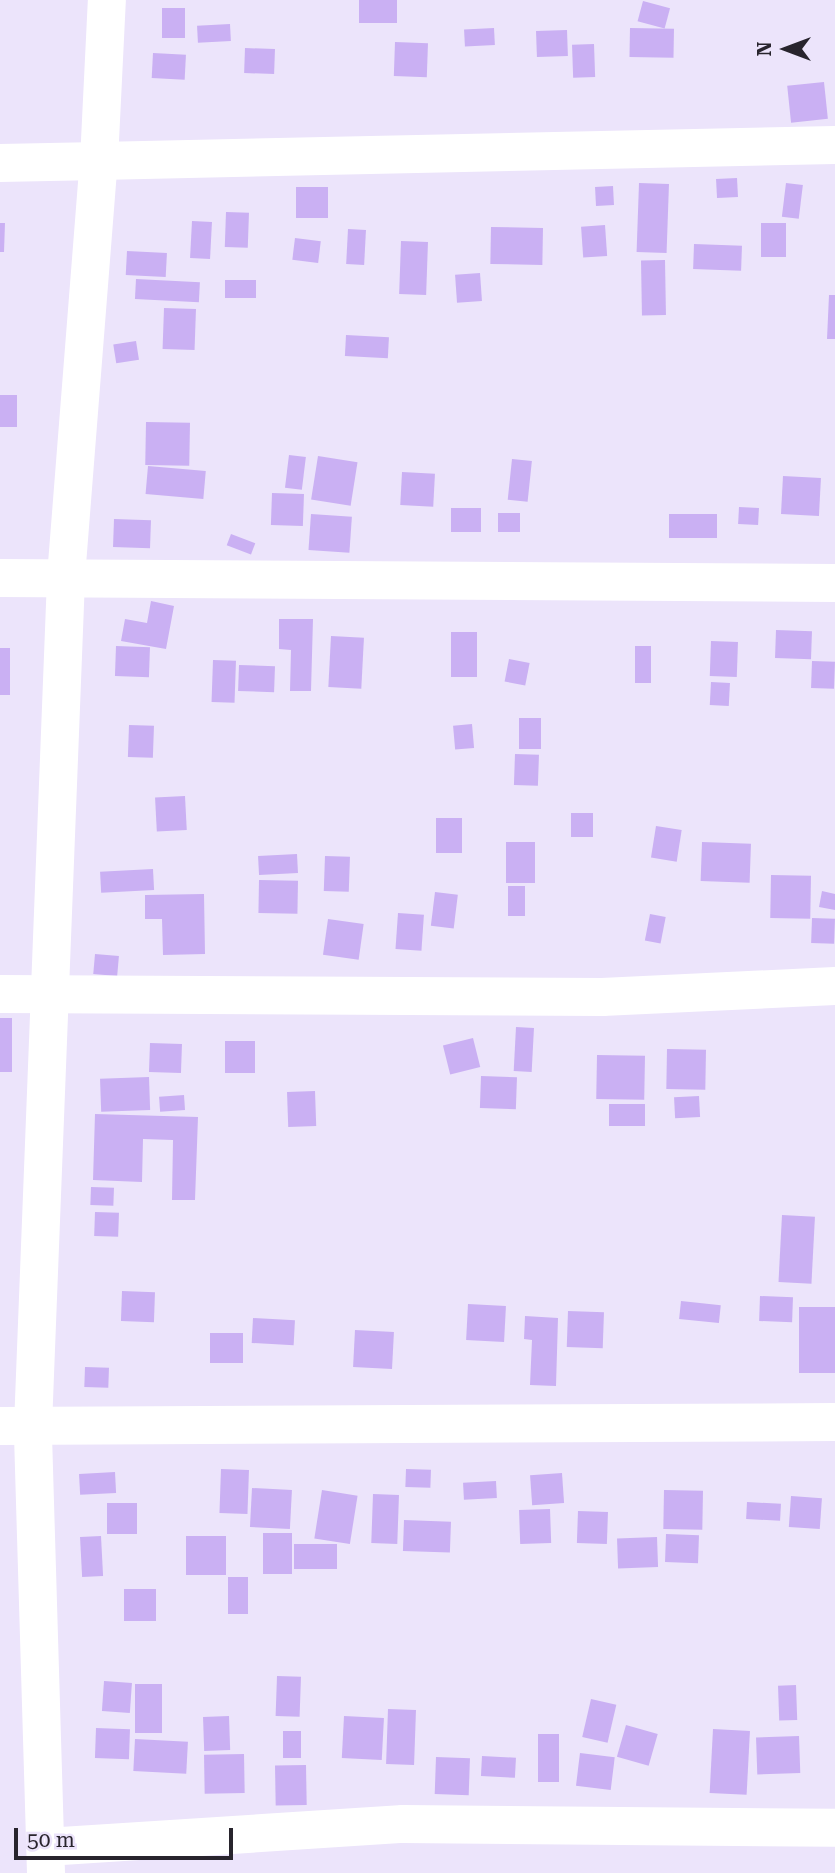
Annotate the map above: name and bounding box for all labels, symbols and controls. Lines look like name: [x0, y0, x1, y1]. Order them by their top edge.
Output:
north arrow: [751, 14, 821, 84]
text: N: [753, 42, 776, 56]
scale bar: [18, 1814, 236, 1858]
text: 50 m: [27, 1828, 75, 1852]

